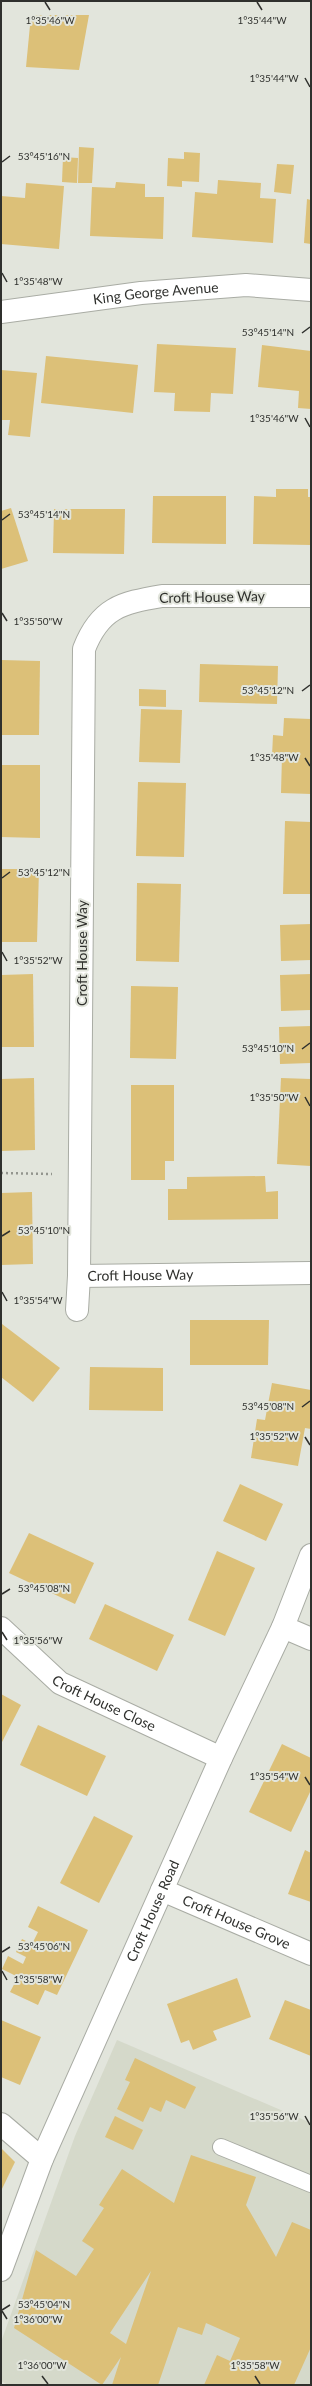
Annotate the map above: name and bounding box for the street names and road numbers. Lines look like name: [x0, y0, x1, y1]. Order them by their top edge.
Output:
street label: King George Avenue: [92, 278, 219, 307]
street label: Croft House Way: [159, 587, 266, 606]
street label: Croft House Way: [73, 899, 90, 1006]
street label: Croft House Way: [87, 1266, 194, 1284]
street label: Croft House Close: [49, 1671, 159, 1734]
street label: Croft House Road: [122, 1857, 182, 1964]
street label: Croft House Grove: [180, 1891, 293, 1952]

